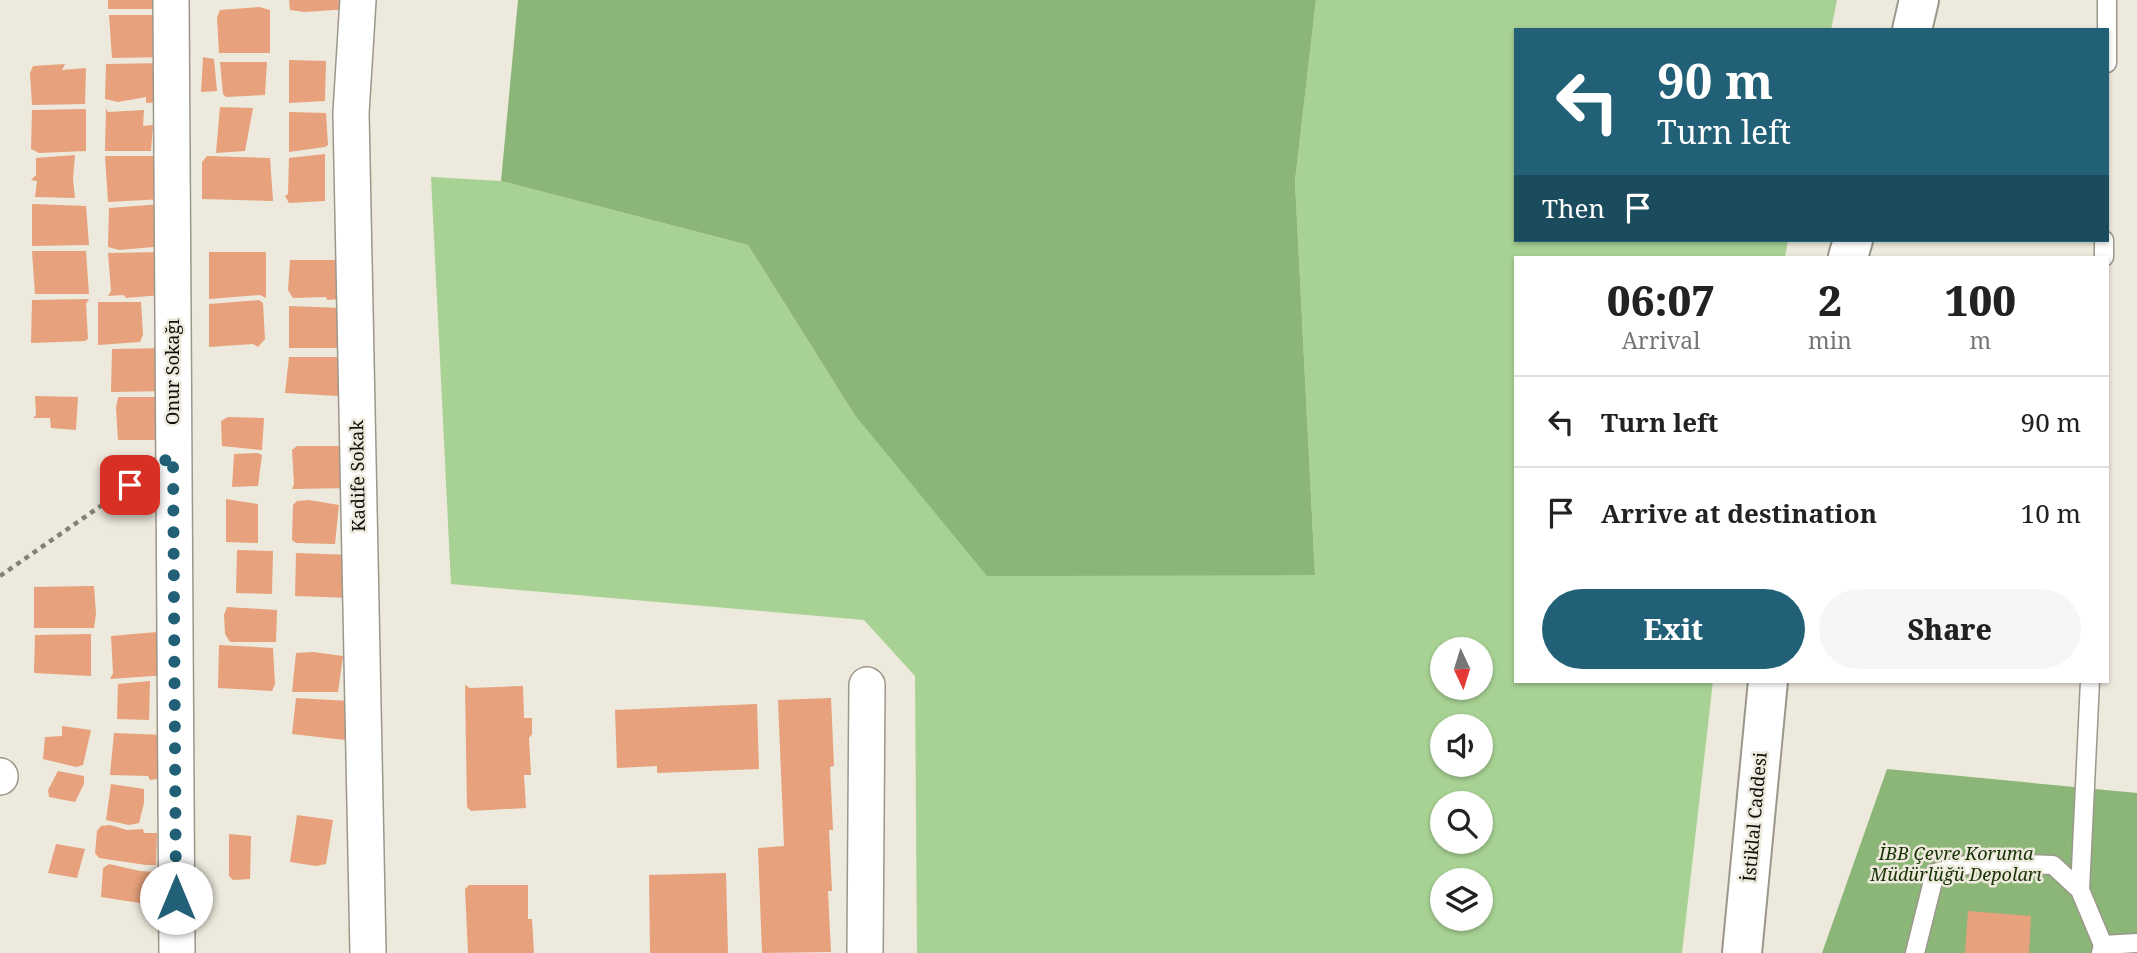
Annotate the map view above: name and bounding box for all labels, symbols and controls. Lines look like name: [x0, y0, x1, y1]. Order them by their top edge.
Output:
text: 90 m: [1657, 47, 1773, 113]
icon: left: [1542, 56, 1633, 147]
text: Turn left: [1657, 110, 1791, 153]
icon: arrive: [1619, 189, 1657, 227]
text: Then: [1542, 190, 1605, 226]
text: 06:07: [1607, 271, 1715, 328]
text: 2: [1818, 271, 1842, 328]
text: 100: [1945, 271, 2016, 328]
street label: Onur Sokağı: [160, 319, 184, 425]
text: Arrival: [1622, 324, 1700, 356]
text: min: [1808, 324, 1852, 356]
text: m: [1970, 324, 1991, 356]
icon: left: [1542, 403, 1580, 441]
text: Turn left: [1601, 404, 1718, 440]
text: 90 m: [2021, 404, 2081, 440]
street label: Kadife Sokak: [344, 419, 370, 532]
pin: [100, 455, 160, 515]
icon: arrive: [111, 466, 149, 504]
icon: arrive: [1542, 494, 1580, 532]
text: Arrive at destination: [1601, 495, 1877, 531]
text: 10 m: [2021, 495, 2081, 531]
button: Exit: [1542, 589, 1805, 669]
button: Share: [1819, 589, 2081, 669]
north arrow: [1430, 637, 1493, 700]
map controls: [1430, 637, 1493, 931]
button: sound: [1430, 714, 1493, 777]
street label: İstiklal Caddesi: [1736, 751, 1772, 883]
button: search: [1430, 791, 1493, 854]
park label: İBB Çevre Koruma Müdürlüğü Depoları: [1869, 841, 2042, 886]
position arrow: [139, 861, 213, 935]
button: layers: [1430, 868, 1493, 931]

